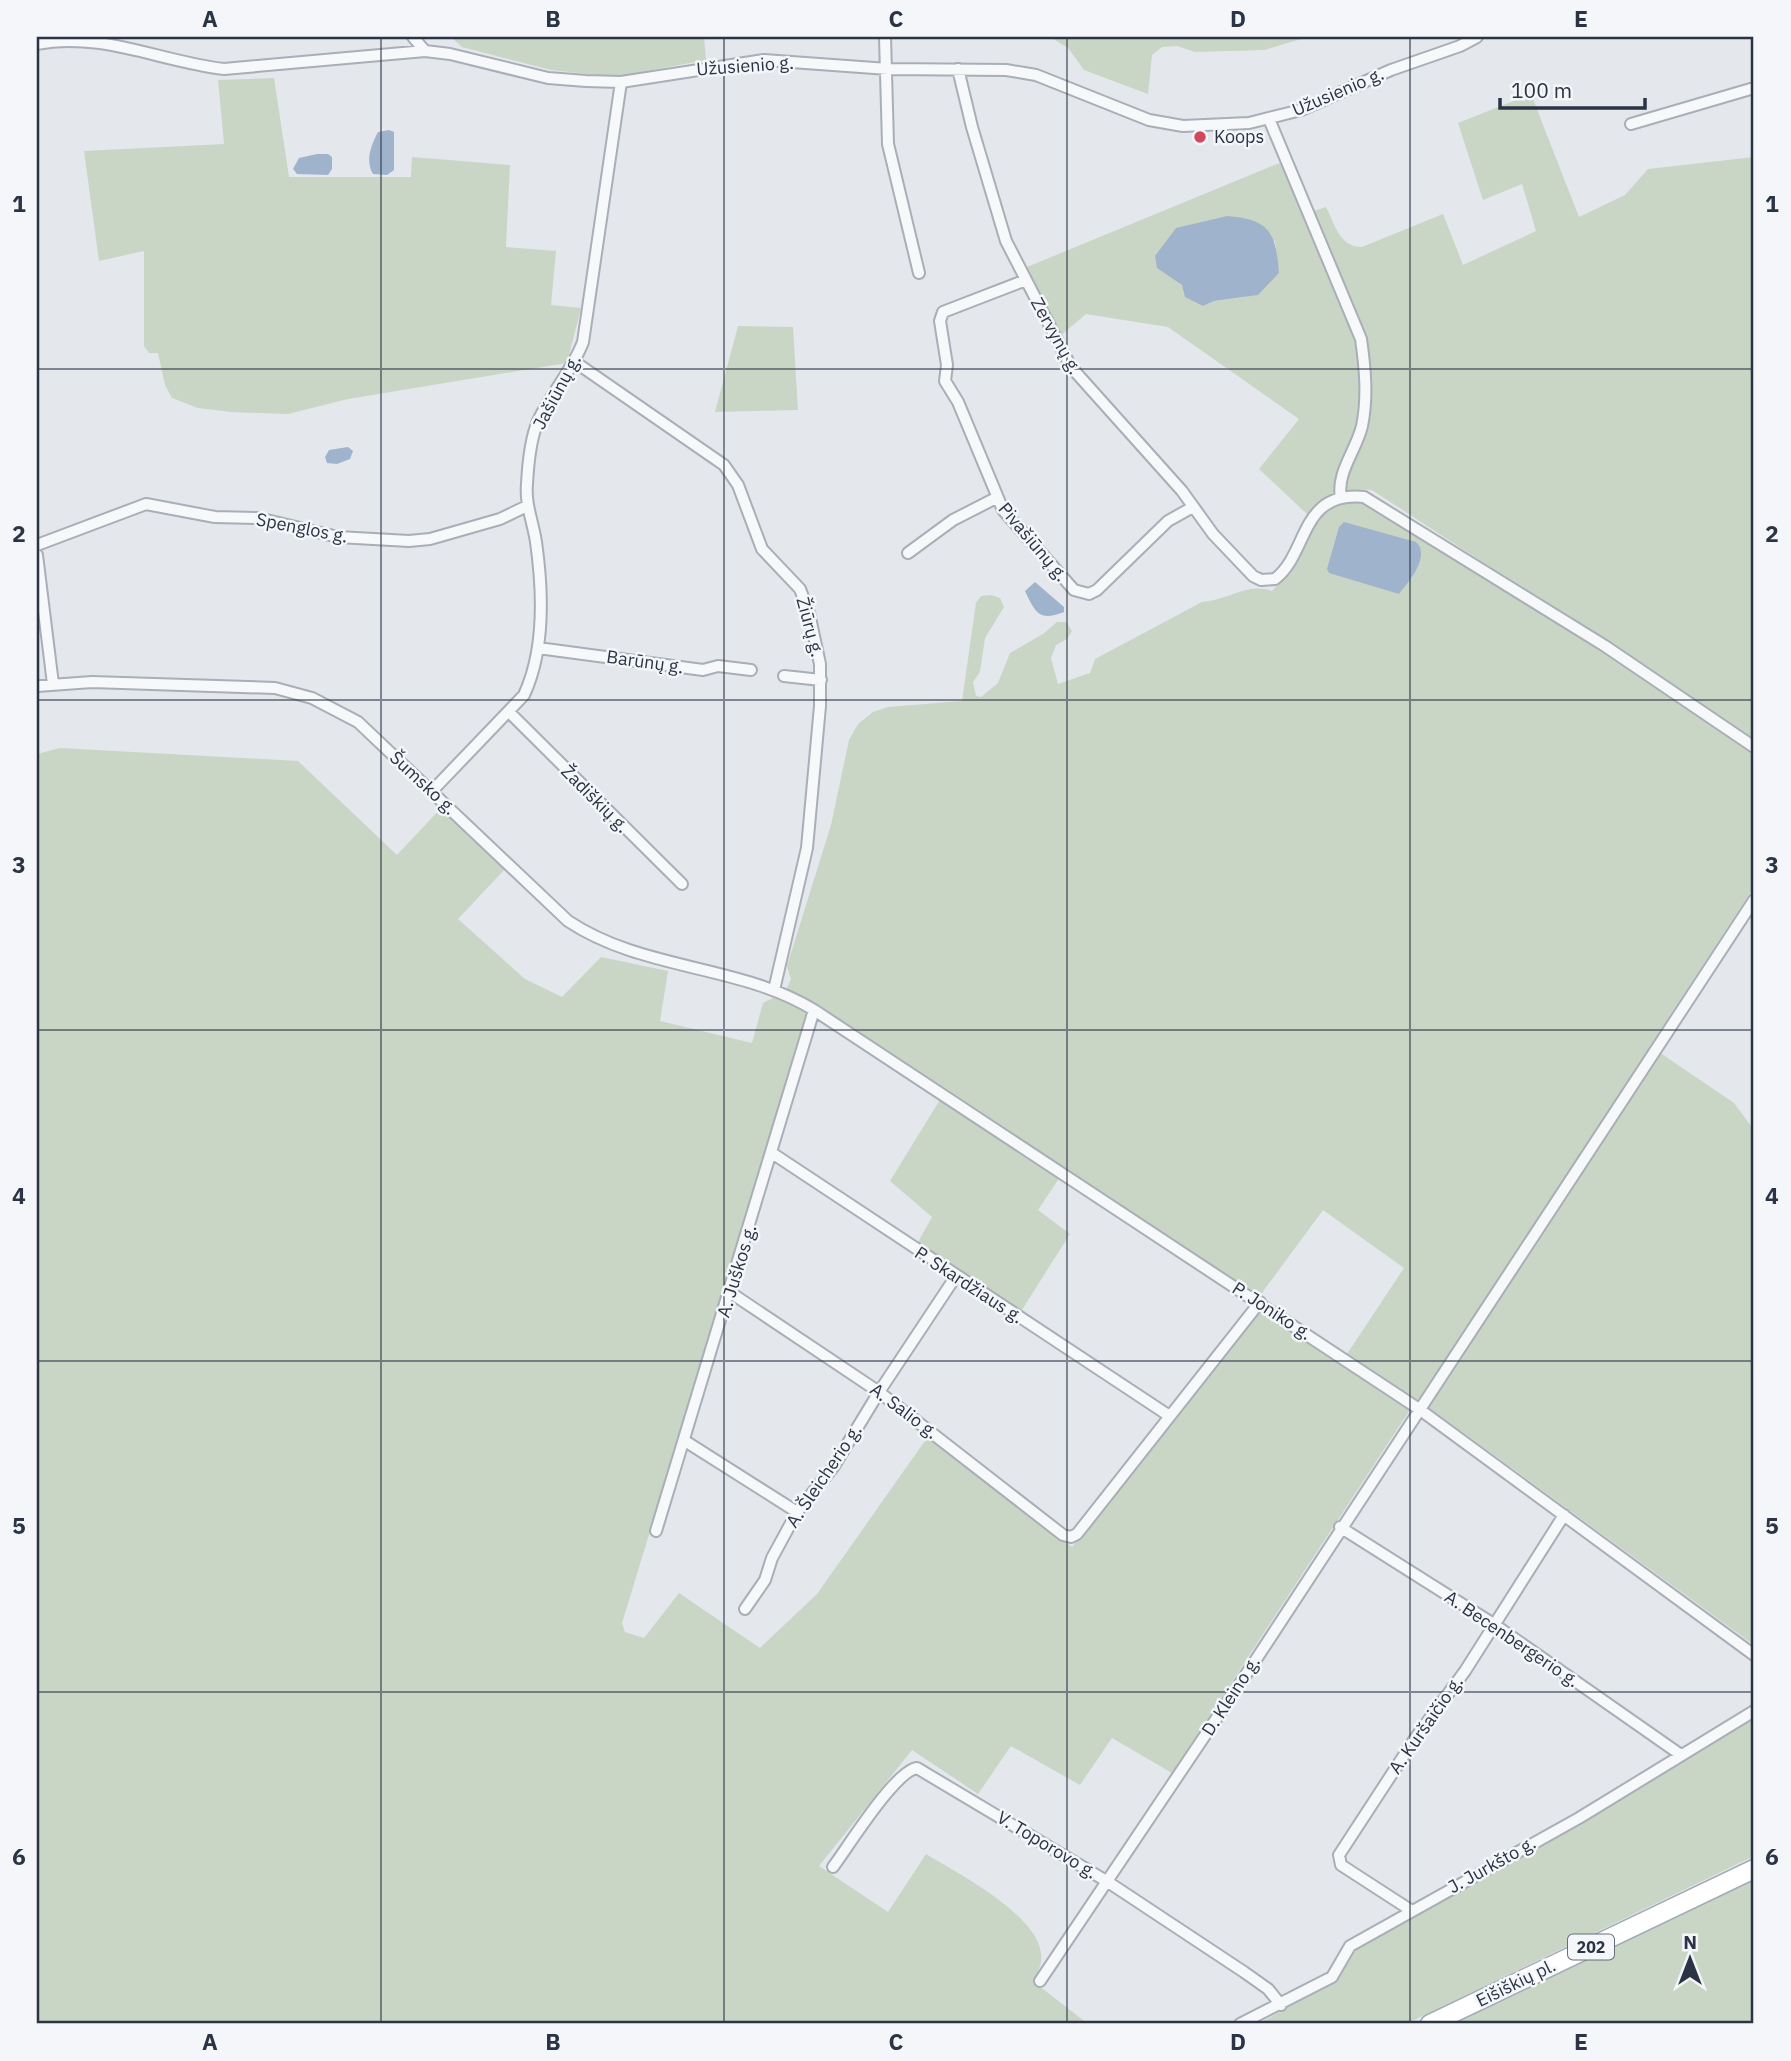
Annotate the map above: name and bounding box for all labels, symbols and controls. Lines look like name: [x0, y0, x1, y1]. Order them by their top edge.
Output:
text: A: [202, 3, 218, 33]
text: B: [545, 3, 561, 33]
text: C: [889, 3, 904, 33]
text: D: [1230, 3, 1246, 33]
text: E: [1574, 3, 1588, 33]
street label: Užusienio g.: [695, 51, 794, 80]
street label: Užusienio g.: [1288, 62, 1387, 121]
scale bar: [1500, 66, 1646, 110]
text: 100 m: [1511, 76, 1572, 104]
place label: Koops: [1214, 125, 1264, 148]
marker: Koops: [1192, 129, 1208, 145]
text: 1: [12, 188, 26, 218]
text: 1: [1765, 188, 1779, 218]
street label: Zervynų g.: [1026, 293, 1087, 378]
street label: Jašiūnų g.: [527, 350, 586, 433]
street label: Pivašiūnų g.: [994, 497, 1073, 586]
street label: Spenglos g.: [254, 507, 350, 548]
text: 2: [12, 518, 26, 548]
text: 2: [1765, 518, 1779, 548]
street label: Žiūrų g.: [791, 594, 829, 659]
street label: Barūnų g.: [605, 645, 685, 678]
street label: Šumsko g.: [385, 745, 462, 819]
street label: Žadiškių g.: [557, 760, 634, 837]
text: 3: [12, 849, 26, 879]
text: 3: [1765, 849, 1779, 879]
text: 4: [12, 1180, 26, 1210]
text: 4: [1765, 1180, 1779, 1210]
street label: A. Juškos g.: [711, 1222, 762, 1320]
street label: P. Skardžiaus g.: [911, 1241, 1028, 1328]
street label: P. Joniko g.: [1228, 1276, 1316, 1345]
street label: A. Salio g.: [866, 1378, 943, 1444]
street label: A. Šleicherio g.: [780, 1419, 867, 1532]
text: 5: [12, 1510, 26, 1540]
text: 5: [1765, 1510, 1779, 1540]
street label: A. Becenbergerio g.: [1441, 1585, 1584, 1692]
street label: D. Kleino g.: [1196, 1651, 1265, 1740]
street label: A. Kuršaičio g.: [1383, 1671, 1468, 1778]
street label: V. Toporovo g.: [993, 1806, 1102, 1884]
street label: J. Jurkšto g.: [1444, 1831, 1540, 1898]
text: 6: [12, 1841, 26, 1871]
text: 6: [1765, 1841, 1779, 1871]
north arrow: [1654, 1924, 1724, 1994]
text: N: [1683, 1930, 1697, 1954]
road number: 202: [1568, 1935, 1614, 1960]
street label: Eišiškių pl.: [1472, 1953, 1559, 2012]
text: A: [202, 2026, 218, 2056]
text: B: [545, 2026, 561, 2056]
text: C: [889, 2026, 904, 2056]
text: D: [1230, 2026, 1246, 2056]
text: E: [1574, 2026, 1588, 2056]

